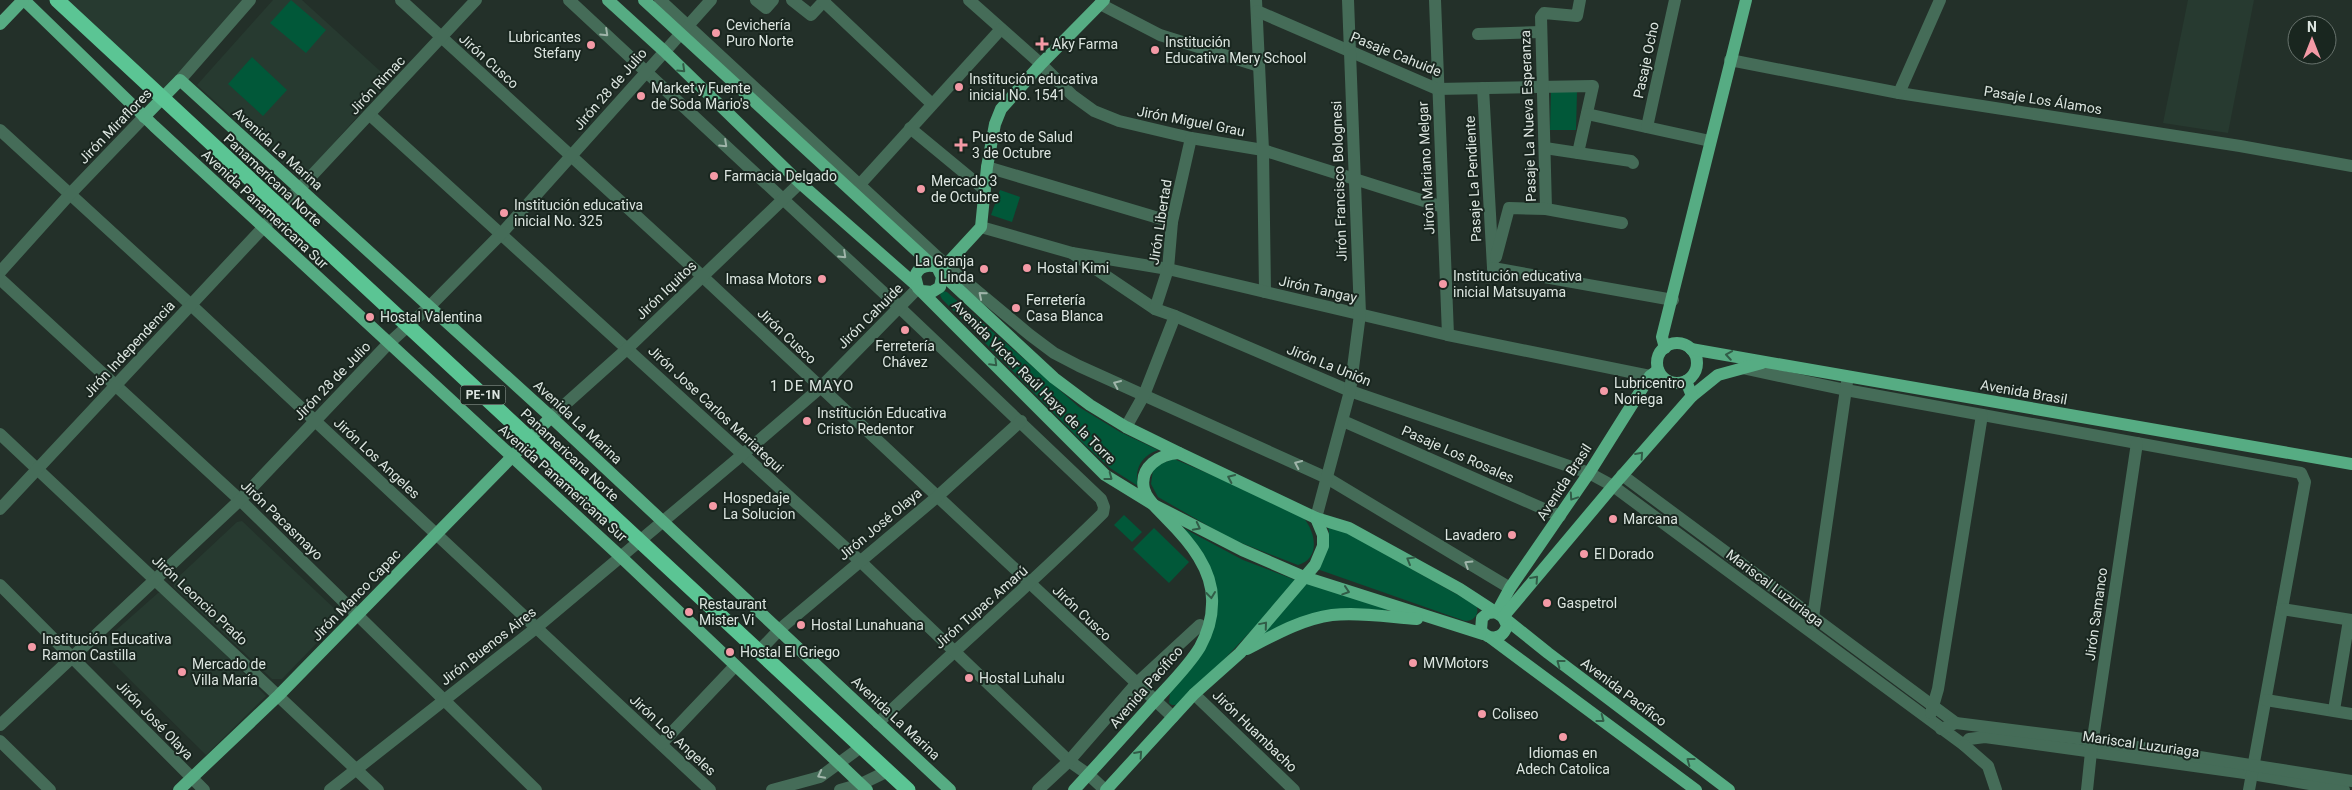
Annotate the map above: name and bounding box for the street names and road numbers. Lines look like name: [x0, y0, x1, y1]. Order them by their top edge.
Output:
street label: Pasaje Ocho: [1630, 20, 1662, 100]
street label: Pasaje Cahuide: [1348, 29, 1444, 79]
street label: Jirón Cusco: [456, 30, 522, 92]
street label: Pasaje La Nueva Esperanza: [1517, 30, 1539, 202]
street label: Jirón 28 de Julio: [570, 45, 650, 133]
street label: Jirón Rimac: [346, 52, 408, 118]
street label: Pasaje Los Álamos: [1983, 82, 2103, 117]
street label: Jirón Miraflores: [75, 85, 155, 167]
street label: Jirón Francisco Bolognesi: [1328, 100, 1350, 262]
street label: Jirón Mariano Melgar: [1415, 101, 1437, 235]
street label: Jirón Miguel Grau: [1136, 103, 1246, 139]
street label: Avenida La Marina: [230, 105, 326, 193]
street label: Pasaje La Pendiente: [1462, 115, 1484, 243]
street label: Panamericana Norte: [221, 130, 325, 230]
street label: Avenida Panamericana Sur: [198, 146, 332, 272]
street label: Jirón Libertad: [1145, 178, 1175, 266]
street label: Jirón Iquitos: [633, 257, 699, 323]
street label: Jirón Tangay: [1277, 272, 1359, 306]
street label: Jirón Cahuide: [834, 280, 906, 352]
street label: Jirón Independencia: [80, 297, 178, 401]
street label: Avenida Victor Raúl Haya de la Torre: [949, 297, 1119, 467]
street label: Jirón Cusco: [754, 305, 820, 367]
street label: Jirón 28 de Julio: [290, 338, 374, 424]
street label: Jirón La Unión: [1285, 341, 1373, 389]
street label: Jirón Jose Carlos Mariategui: [645, 342, 787, 476]
street label: Avenida Brasil: [1979, 376, 2069, 408]
street label: Avenida La Marina: [530, 377, 626, 467]
road number: PE-1N: [460, 386, 506, 404]
street label: Panamericana Norte: [518, 405, 622, 505]
street label: Jirón Los Angeles: [331, 414, 423, 502]
street label: Avenida Panamericana Sur: [496, 421, 631, 545]
street label: Pasaje Los Rosales: [1399, 422, 1517, 486]
street label: Avenida Brasil: [1533, 441, 1595, 523]
street label: Jirón Pacasmayo: [238, 477, 326, 563]
street label: Jirón José Olaya: [835, 485, 925, 563]
street label: Jirón Manco Capac: [308, 546, 404, 644]
street label: Mariscal Luzuriaga: [1723, 546, 1827, 630]
street label: Jirón Leoncio Prado: [149, 552, 251, 648]
street label: Jirón Tupac Amarú: [931, 562, 1031, 652]
street label: Jirón Samanco: [2082, 566, 2110, 662]
street label: Jirón Cusco: [1049, 582, 1115, 644]
street label: Jirón Buenos Aires: [437, 604, 539, 688]
street label: Avenida Pacífico: [1106, 643, 1186, 731]
street label: Avenida Pacífico: [1578, 655, 1670, 729]
street label: Avenida La Marina: [848, 673, 944, 763]
street label: Jirón José Olaya: [113, 677, 197, 763]
street label: Jirón Huambacho: [1210, 687, 1300, 775]
street label: Jirón Los Angeles: [627, 691, 719, 779]
street label: Mariscal Luzuriaga: [2082, 728, 2200, 760]

